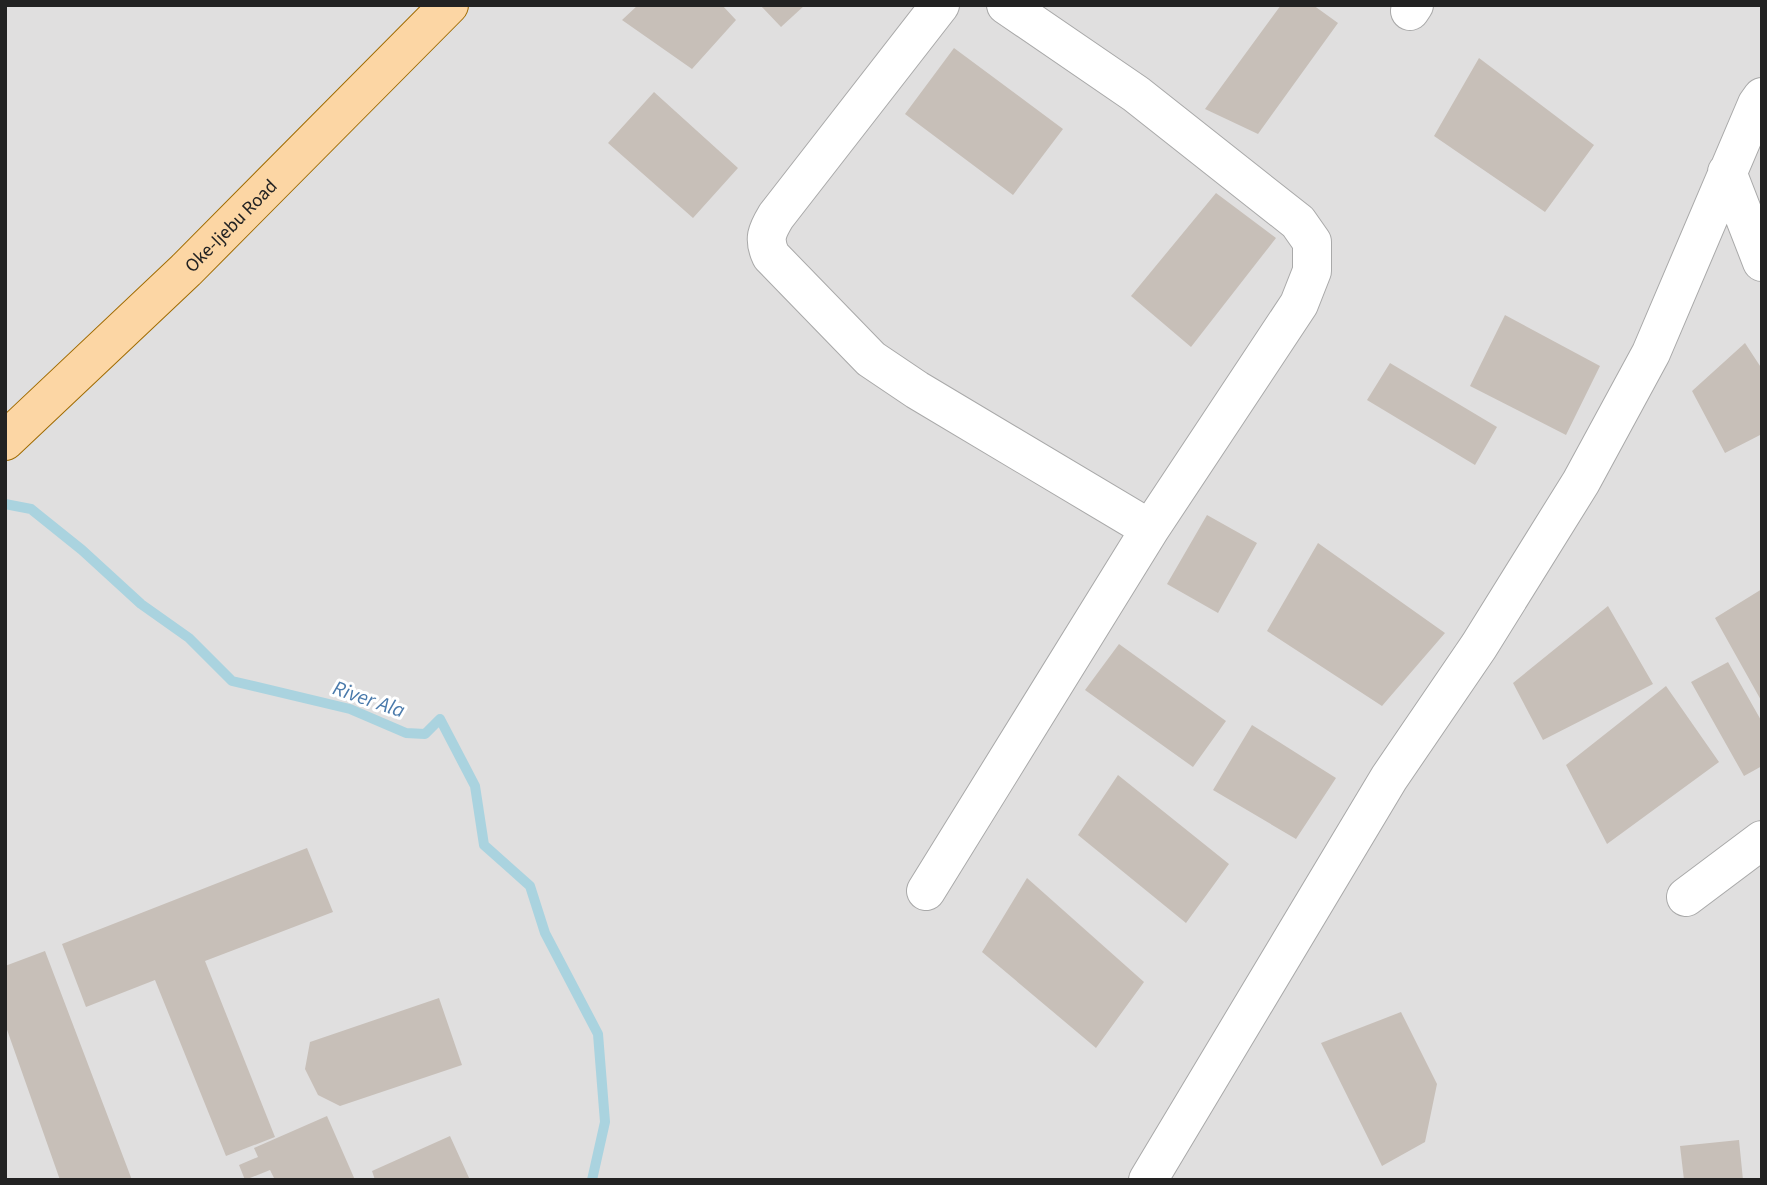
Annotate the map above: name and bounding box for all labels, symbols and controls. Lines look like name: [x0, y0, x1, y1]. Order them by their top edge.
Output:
street label: Oke-Ijebu Road: [179, 174, 284, 279]
water label: River Ala: [329, 673, 409, 725]

